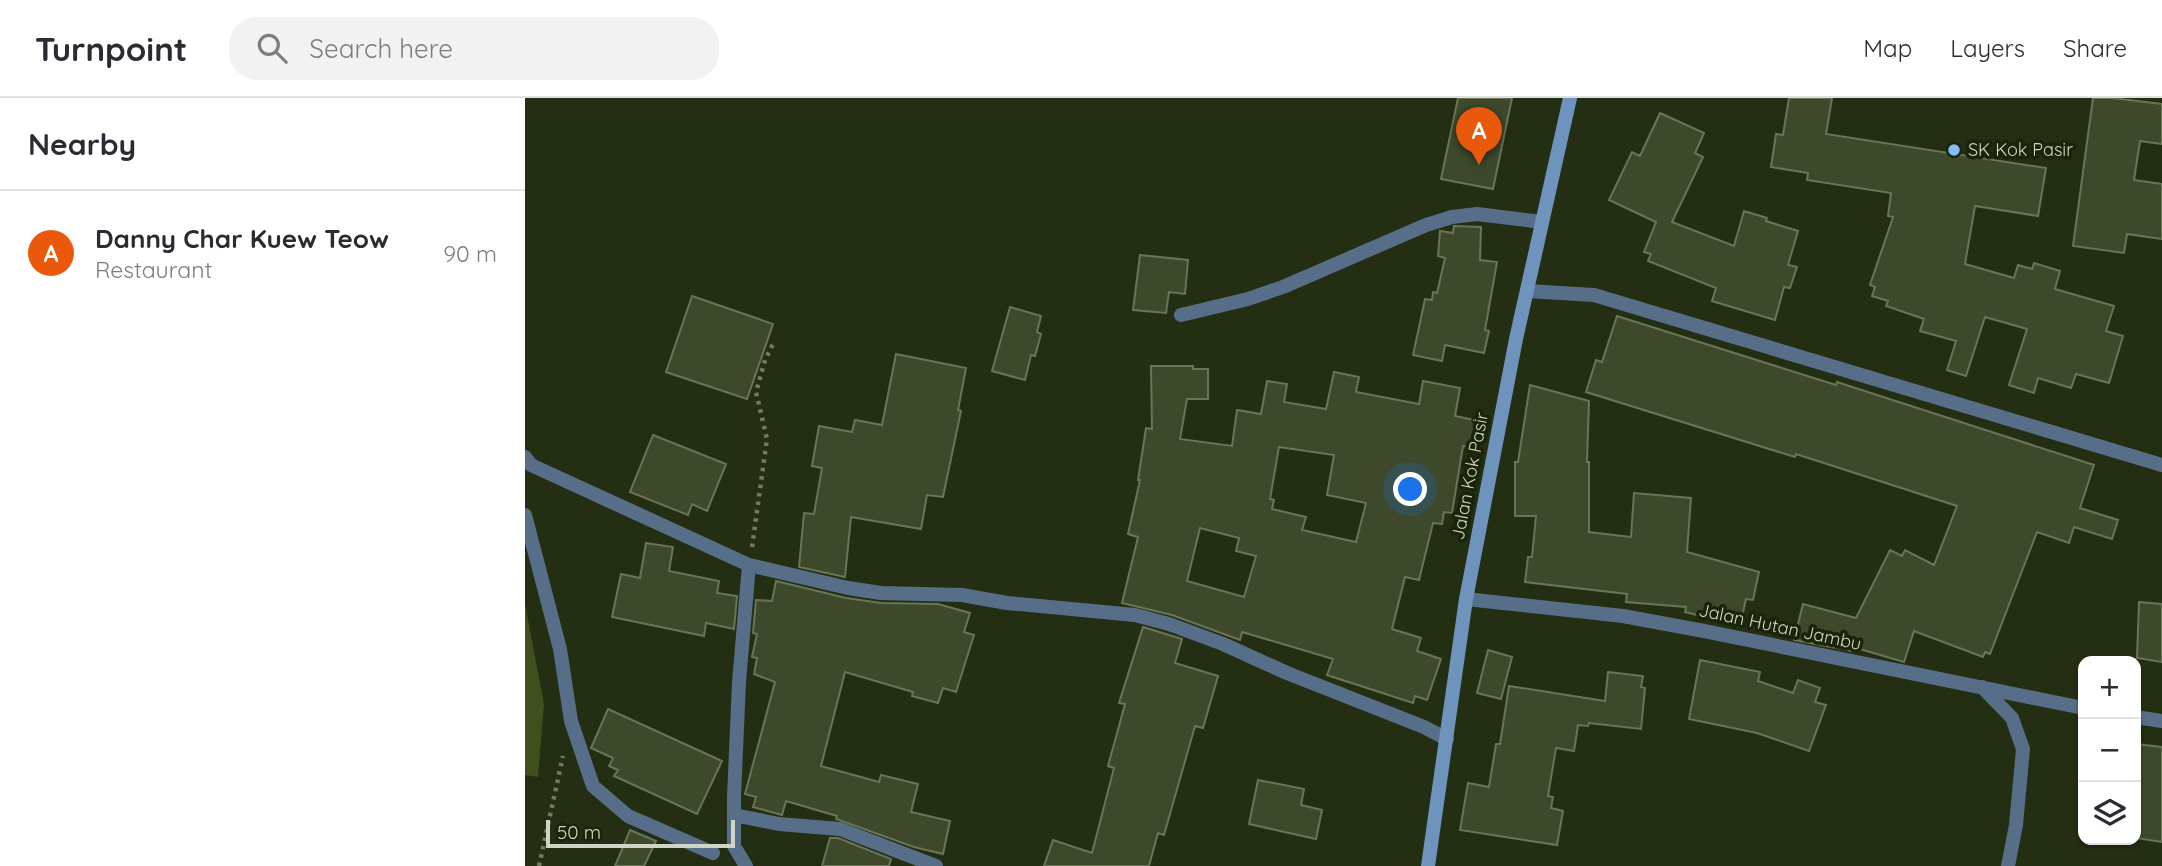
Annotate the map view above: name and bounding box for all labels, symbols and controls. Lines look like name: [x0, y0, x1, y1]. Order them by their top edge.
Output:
search box: [229, 17, 719, 80]
text: Turnpoint: [35, 28, 187, 69]
icon: search: [253, 29, 291, 67]
text: Search here: [309, 32, 453, 65]
text: Map: [1863, 33, 1912, 63]
text: Layers: [1950, 33, 2025, 63]
text: Share: [2063, 33, 2127, 63]
pin: A: [1456, 107, 1502, 165]
text: Nearby: [28, 125, 136, 163]
place label: SK Kok Pasir: [1968, 138, 2073, 161]
marker: SK Kok Pasir: [1946, 142, 1962, 158]
text: Danny Char Kuew Teow: [95, 222, 389, 255]
text: A: [44, 239, 58, 268]
text: 90 m: [443, 239, 497, 268]
text: Restaurant: [95, 255, 212, 284]
street label: Jalan Kok Pasir: [1446, 410, 1493, 542]
your location: [1393, 472, 1427, 506]
street label: Jalan Hutan Jambu: [1697, 598, 1864, 655]
map controls: [2078, 656, 2141, 845]
button: +: [2078, 656, 2141, 719]
button: −: [2078, 719, 2141, 782]
button: layers: [2078, 782, 2141, 845]
scale bar: [546, 817, 735, 849]
text: 50 m: [557, 820, 601, 844]

